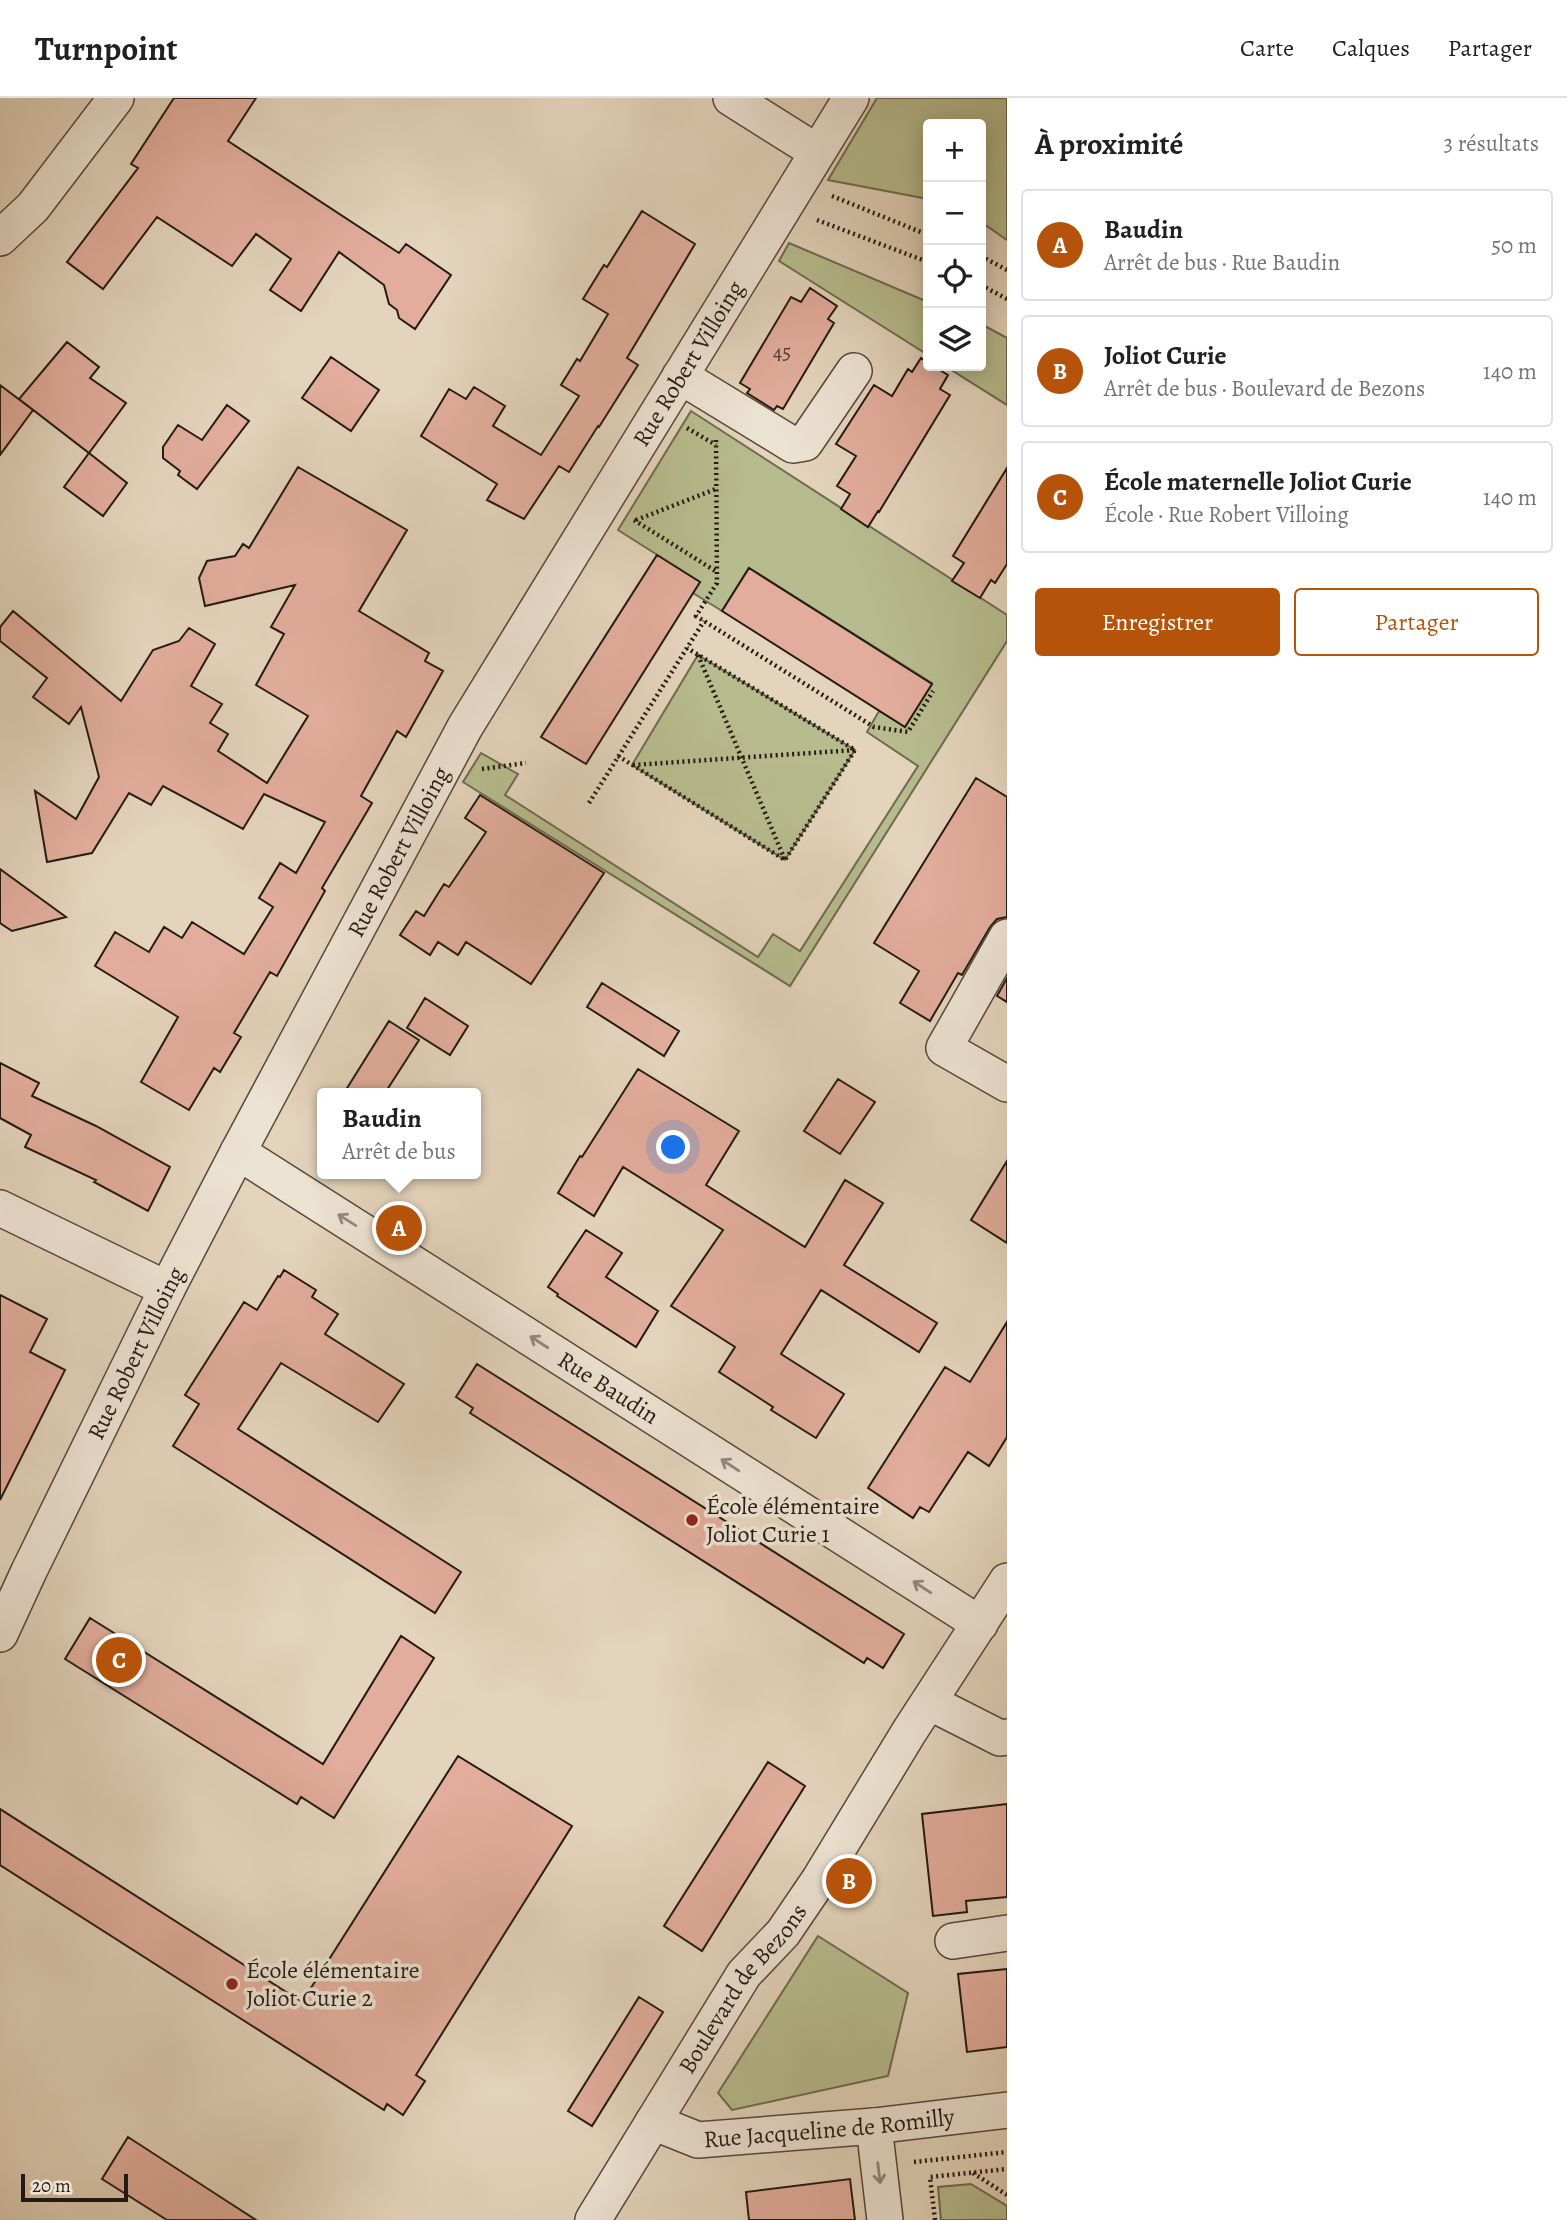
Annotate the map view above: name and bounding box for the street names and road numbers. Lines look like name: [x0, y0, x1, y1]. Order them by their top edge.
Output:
street label: Rue Robert Villoing: [625, 274, 751, 452]
street label: Rue Robert Villoing: [340, 761, 457, 943]
street label: Rue Robert Villoing: [80, 1261, 192, 1445]
street label: Rue Baudin: [552, 1344, 665, 1432]
street label: Boulevard de Bezons: [671, 1897, 814, 2080]
street label: Rue Jacqueline de Romilly: [702, 2100, 956, 2155]

